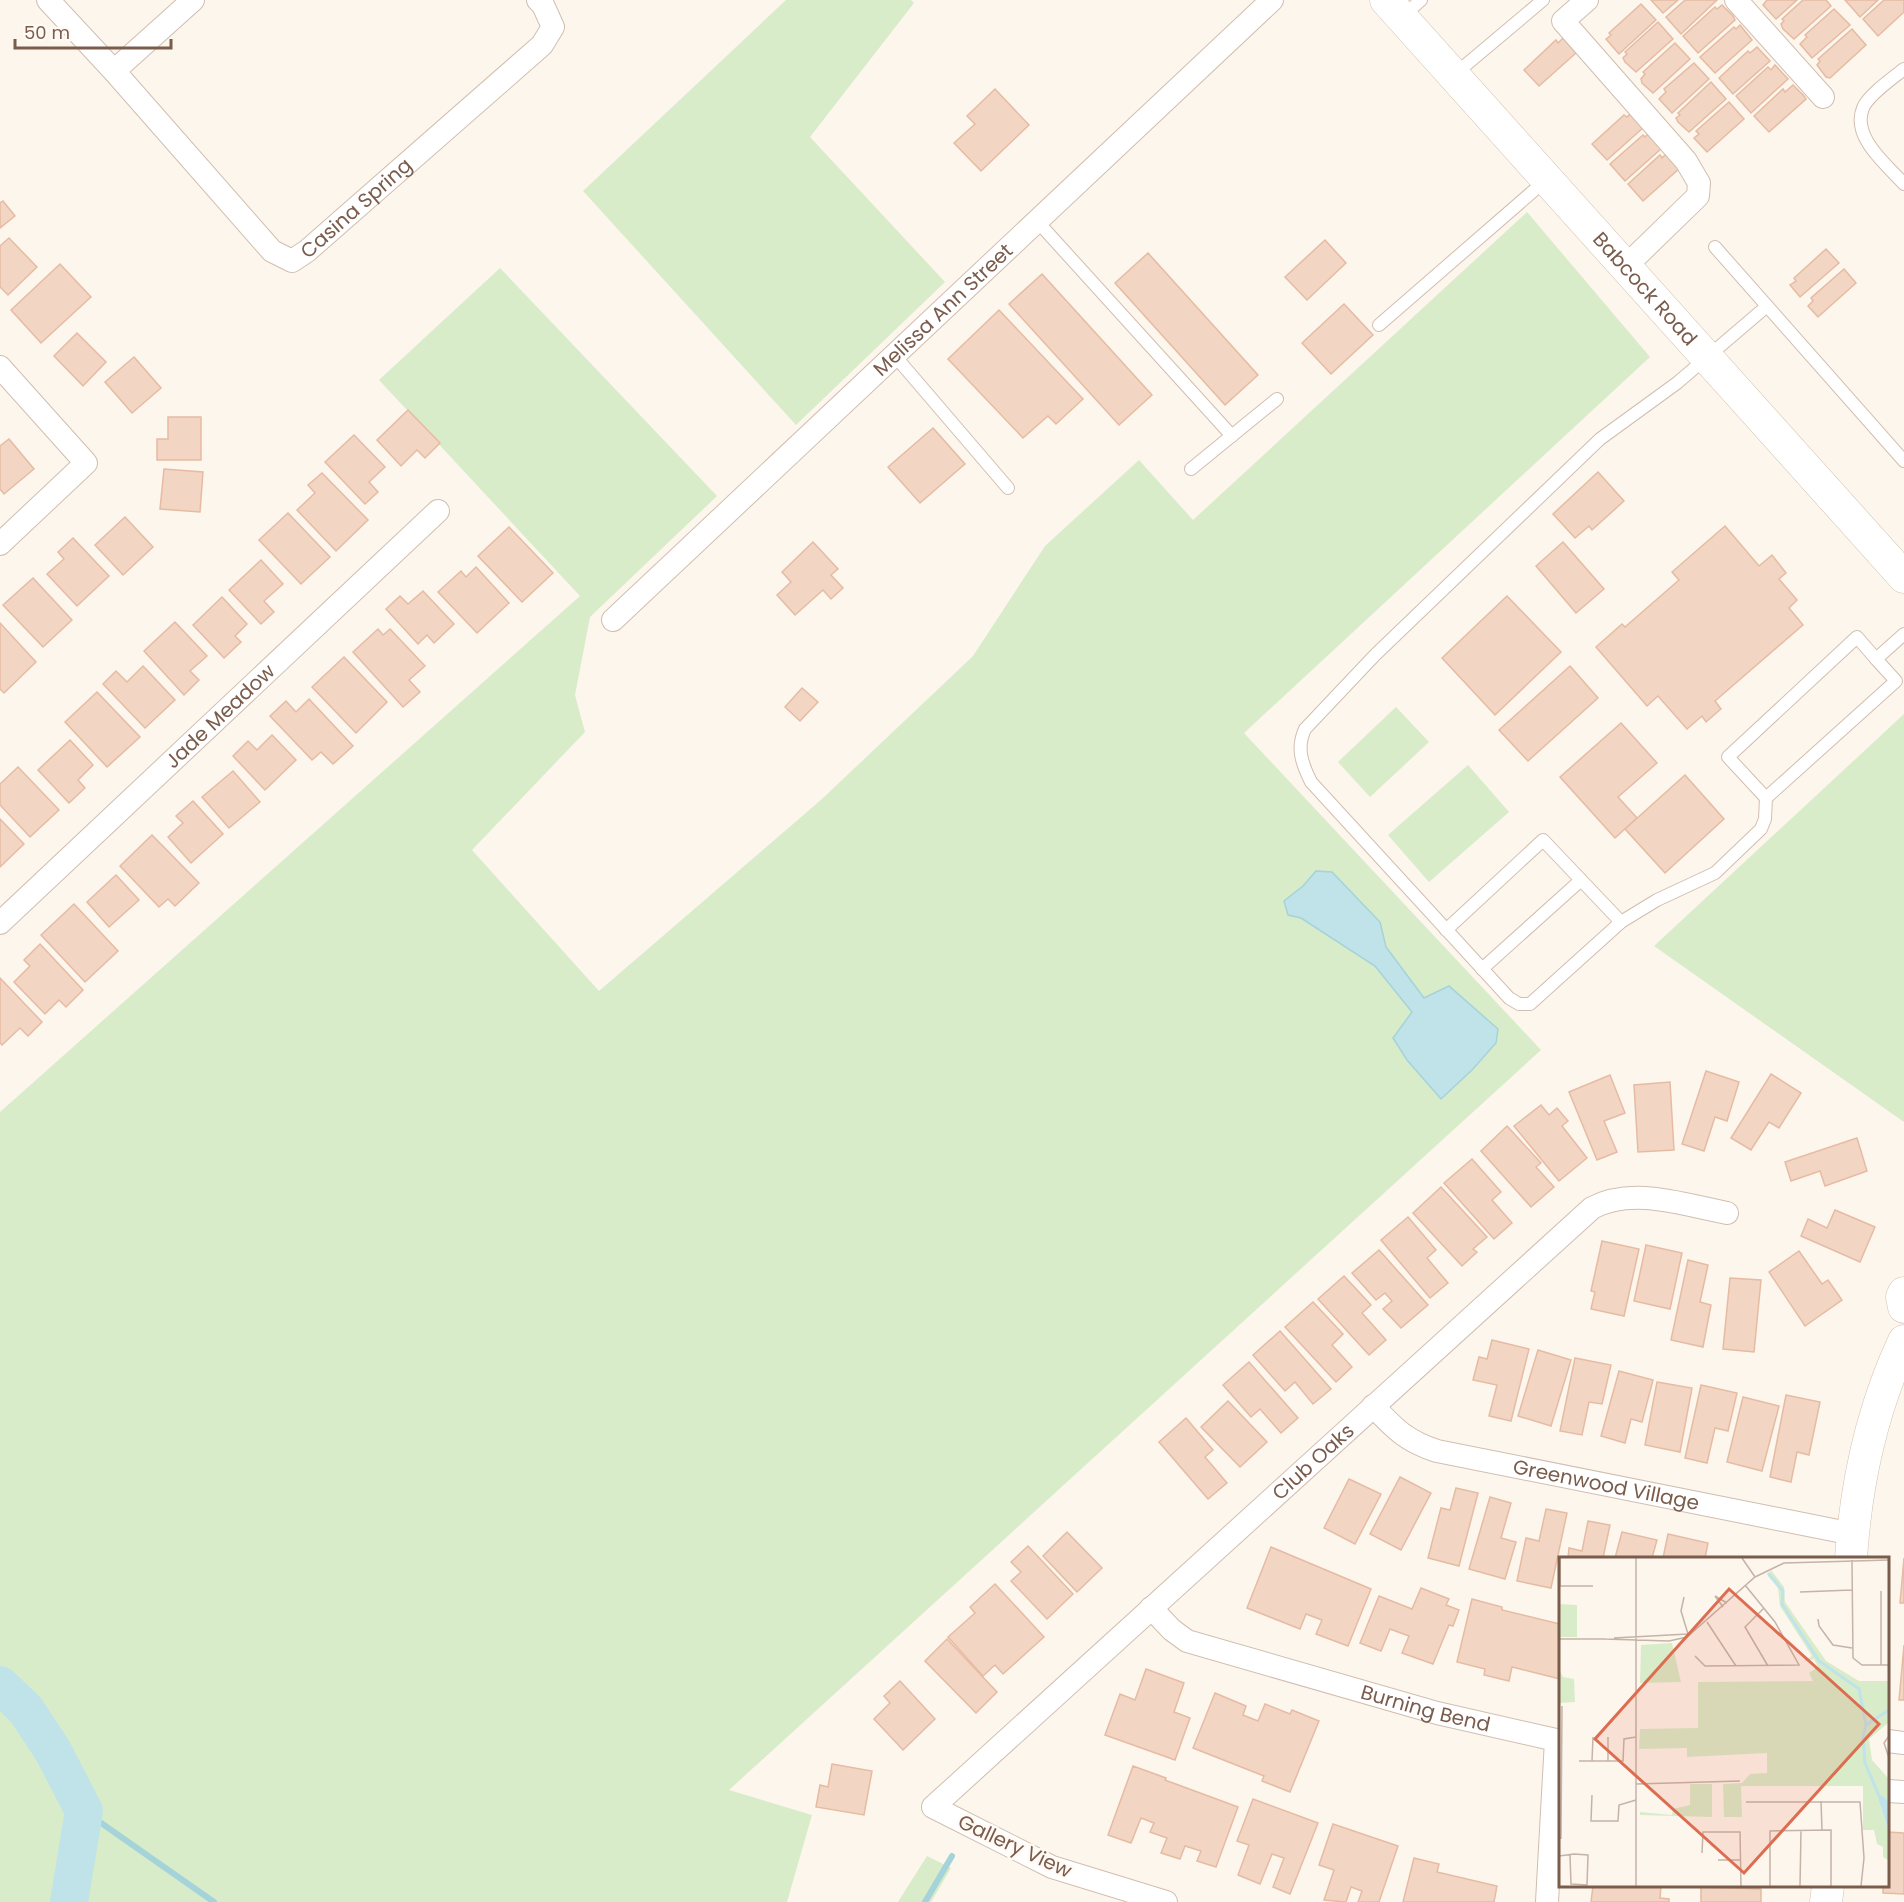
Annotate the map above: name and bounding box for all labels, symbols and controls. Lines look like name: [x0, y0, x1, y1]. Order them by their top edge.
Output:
scale bar: [15, 12, 171, 50]
text: 50 m: [24, 20, 70, 45]
street label: Casina Spring: [294, 151, 418, 265]
street label: Babcock Road: [1587, 226, 1704, 352]
street label: Melissa Ann Street: [867, 237, 1019, 382]
street label: Jade Meadow: [159, 657, 281, 775]
street label: Club Oaks: [1266, 1417, 1360, 1506]
street label: Greenwood Village: [1511, 1453, 1702, 1517]
inset map: [1559, 1557, 1889, 1887]
street label: Burning Bend: [1358, 1678, 1493, 1739]
street label: Gallery View: [954, 1807, 1077, 1885]

